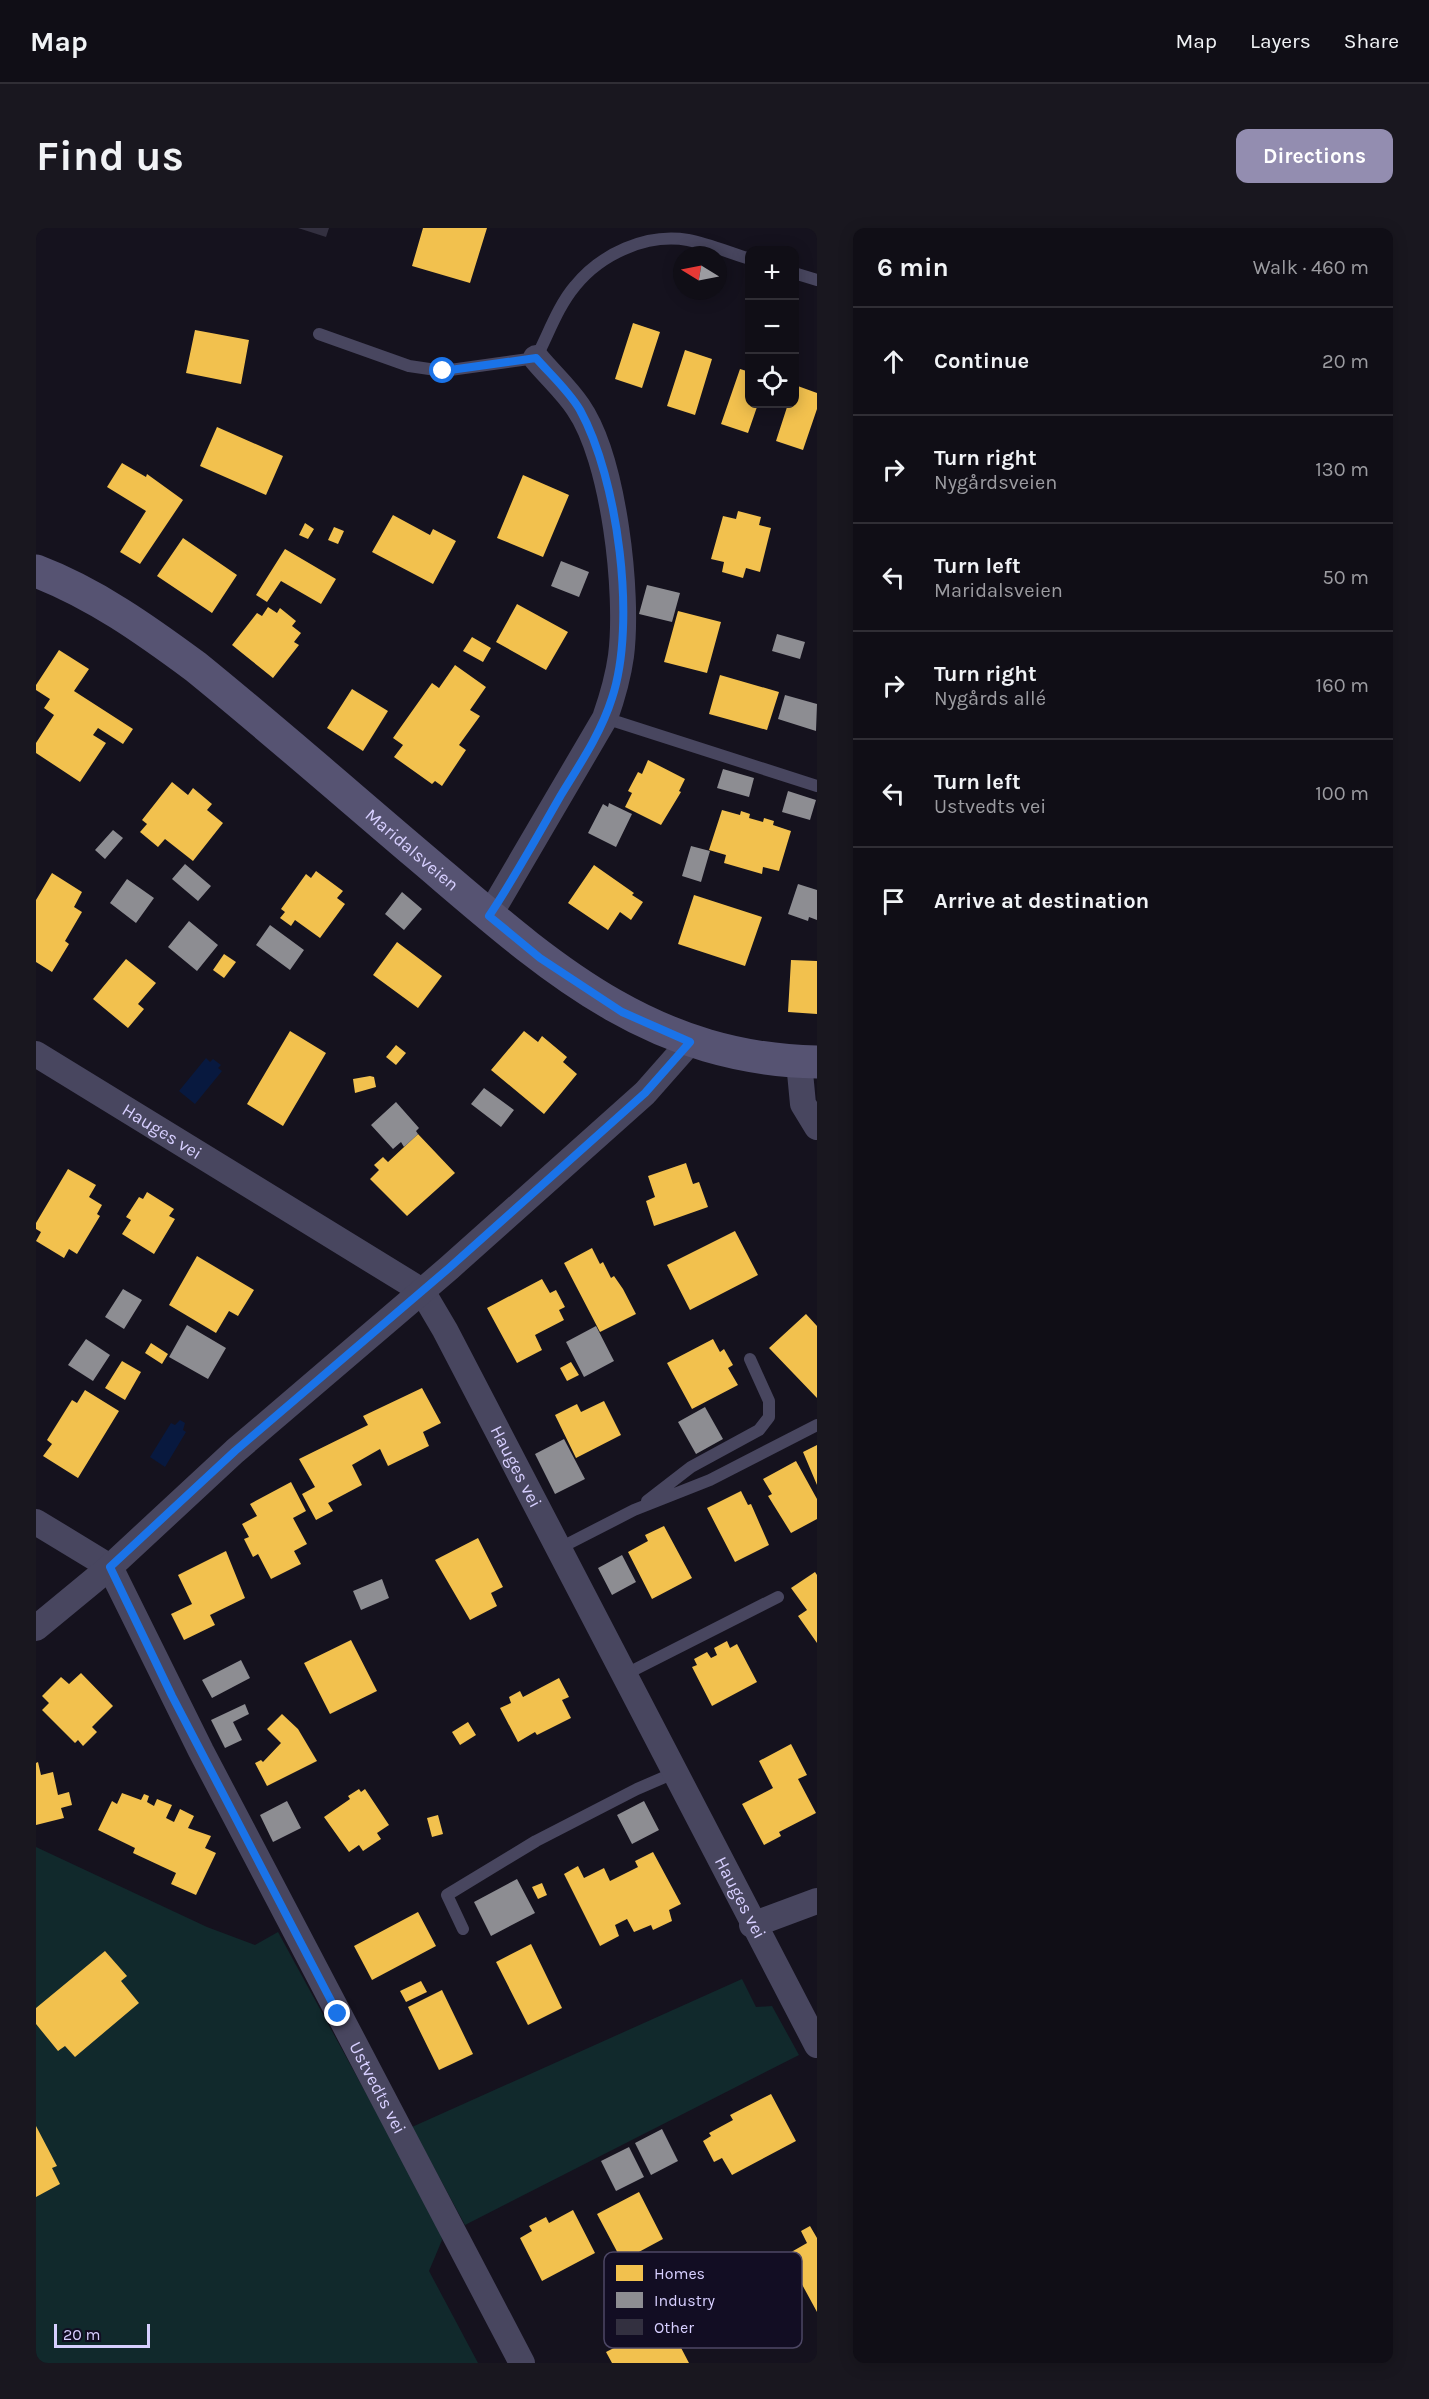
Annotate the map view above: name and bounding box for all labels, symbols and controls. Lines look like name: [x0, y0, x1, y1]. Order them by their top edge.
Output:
text: Map: [30, 25, 88, 58]
text: Map: [1175, 29, 1217, 53]
text: Layers: [1250, 29, 1311, 53]
text: Share: [1344, 29, 1399, 53]
button: Directions: [1236, 129, 1393, 183]
text: Find us: [36, 131, 184, 181]
north arrow: [673, 246, 727, 300]
map controls: [745, 246, 799, 408]
button: +: [745, 246, 799, 300]
text: 6 min: [877, 252, 949, 283]
text: Walk · 460 m: [1253, 256, 1369, 279]
button: −: [745, 300, 799, 354]
icon: ahead: [877, 345, 910, 378]
text: Continue: [934, 348, 1029, 374]
text: 20 m: [1322, 350, 1369, 373]
button: locate: [745, 354, 799, 408]
route start: [429, 357, 455, 383]
text: Turn right: [934, 445, 1037, 471]
icon: right: [877, 453, 910, 486]
text: 130 m: [1315, 458, 1369, 481]
text: Nygårdsveien: [934, 471, 1057, 494]
text: Turn left: [934, 553, 1021, 579]
icon: left: [877, 561, 910, 594]
text: 50 m: [1322, 566, 1369, 589]
text: Maridalsveien: [934, 579, 1063, 602]
text: Turn right: [934, 661, 1037, 687]
icon: right: [877, 669, 910, 702]
text: 160 m: [1316, 674, 1369, 697]
text: Nygårds allé: [934, 687, 1046, 710]
text: Turn left: [934, 769, 1021, 795]
icon: left: [877, 777, 910, 810]
text: 100 m: [1315, 782, 1369, 805]
text: Ustvedts vei: [934, 795, 1046, 818]
street label: Maridalsveien: [361, 804, 463, 896]
icon: arrive: [877, 885, 910, 918]
text: Arrive at destination: [934, 888, 1149, 914]
street label: Hauges vei: [118, 1099, 206, 1164]
street label: Hauges vei: [486, 1422, 546, 1511]
street label: Hauges vei: [710, 1853, 771, 1942]
route end: [324, 2000, 350, 2026]
street label: Ustvedts vei: [344, 2038, 411, 2138]
legend: [604, 2252, 802, 2348]
text: Homes: [654, 2264, 705, 2283]
text: Industry: [654, 2291, 716, 2310]
text: Other: [654, 2318, 694, 2337]
scale bar: [54, 2321, 150, 2348]
text: 20 m: [63, 2325, 101, 2344]

